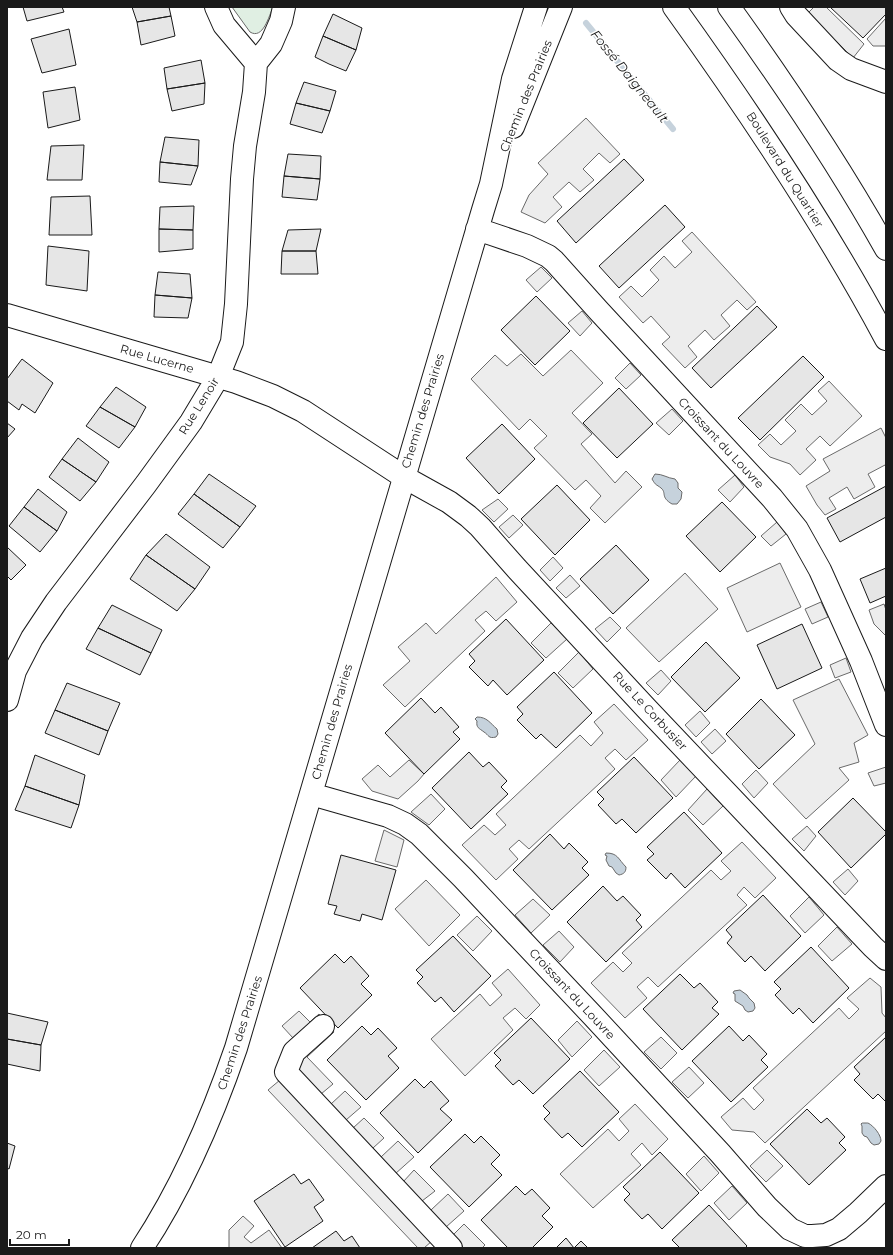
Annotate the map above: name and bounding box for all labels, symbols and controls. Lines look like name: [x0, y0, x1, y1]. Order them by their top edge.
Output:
water label: Fossé Daigneault: [588, 26, 673, 126]
street label: Chemin des Prairies: [496, 37, 555, 154]
street label: Boulevard du Quartier: [744, 109, 827, 231]
street label: Rue Lucerne: [118, 341, 196, 376]
street label: Chemin des Prairies: [398, 351, 447, 470]
street label: Rue Lenoir: [175, 374, 222, 437]
street label: Croissant du Louvre: [675, 394, 767, 491]
street label: Chemin des Prairies: [308, 662, 355, 781]
street label: Rue Le Corbusier: [610, 668, 691, 753]
street label: Croissant du Louvre: [526, 945, 618, 1042]
street label: Chemin des Prairies: [214, 974, 265, 1092]
scale bar: [10, 1221, 69, 1247]
text: 20 m: [16, 1227, 47, 1242]

